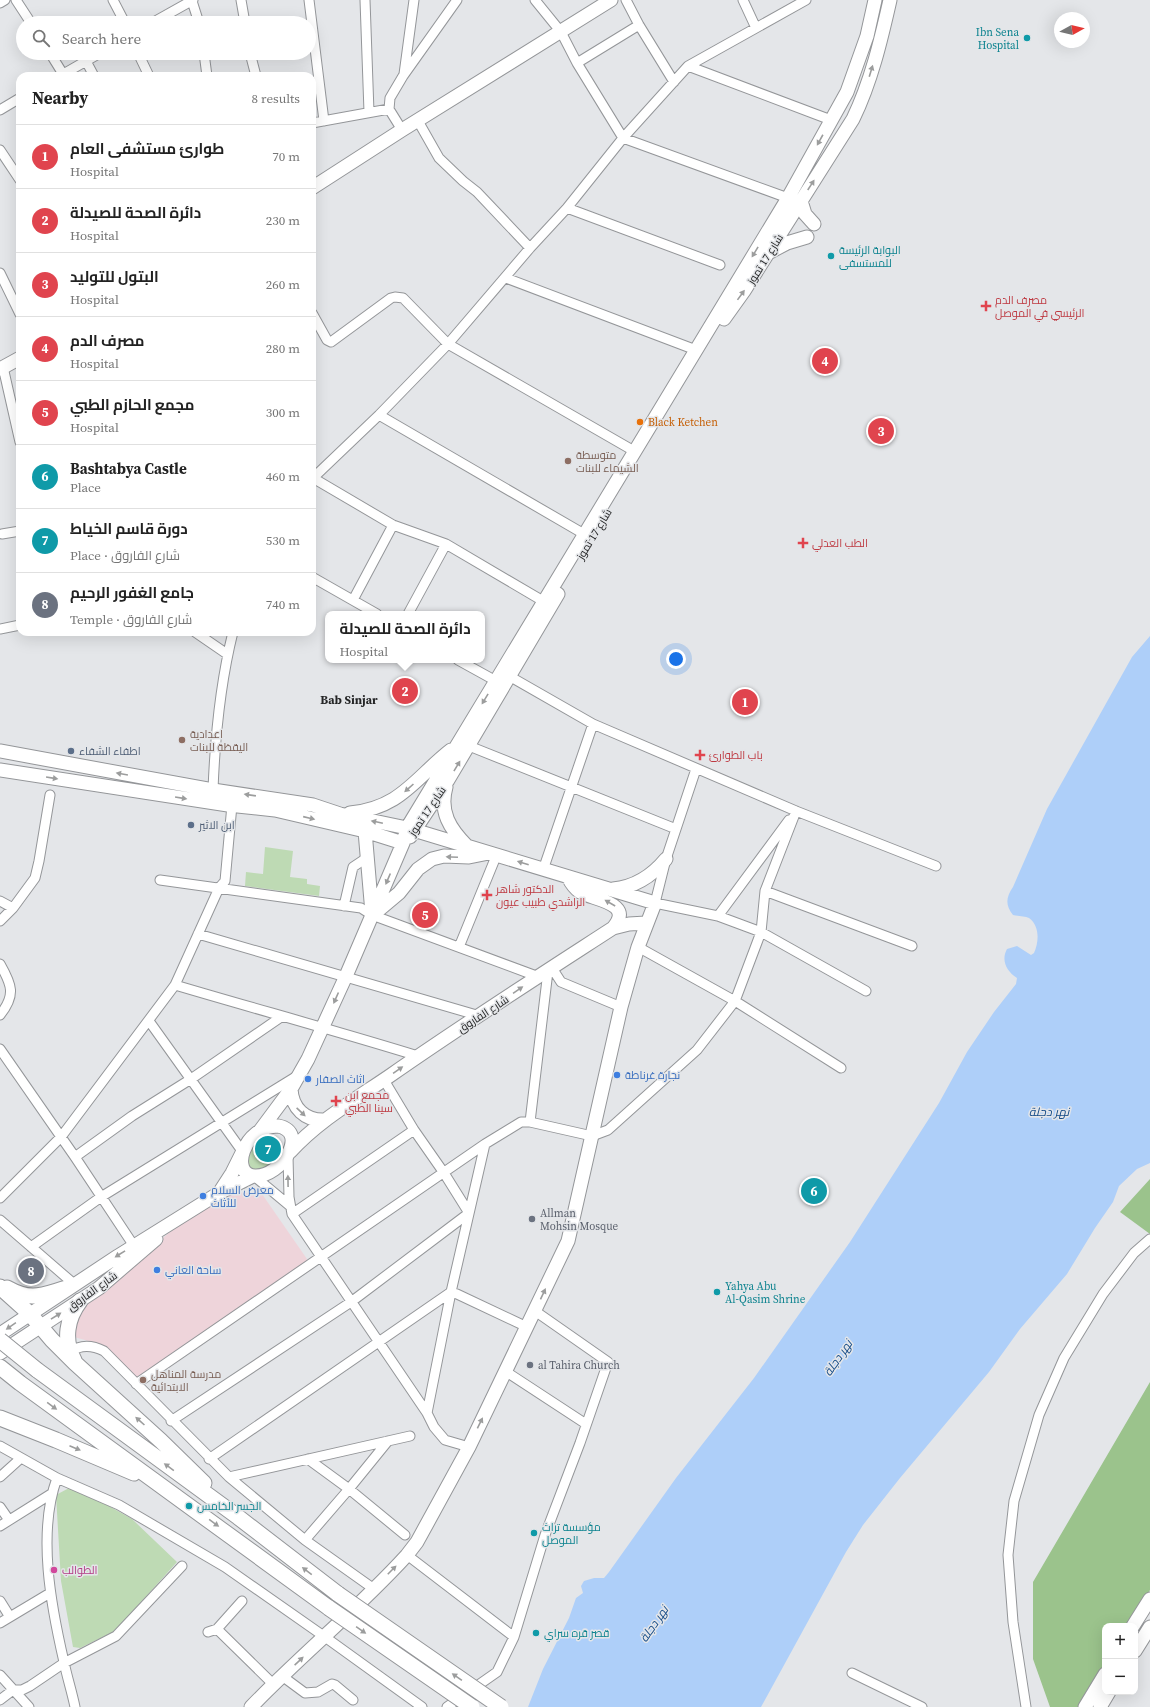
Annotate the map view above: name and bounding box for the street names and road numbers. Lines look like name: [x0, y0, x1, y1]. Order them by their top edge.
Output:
street label: شارع 17 تموز: [743, 231, 787, 288]
street label: شارع 17 تموز: [573, 506, 616, 563]
street label: شارع 17 تموز: [405, 783, 450, 840]
street label: شارع الفاروق: [455, 992, 512, 1037]
street label: شارع الفاروق: [64, 1268, 120, 1315]

